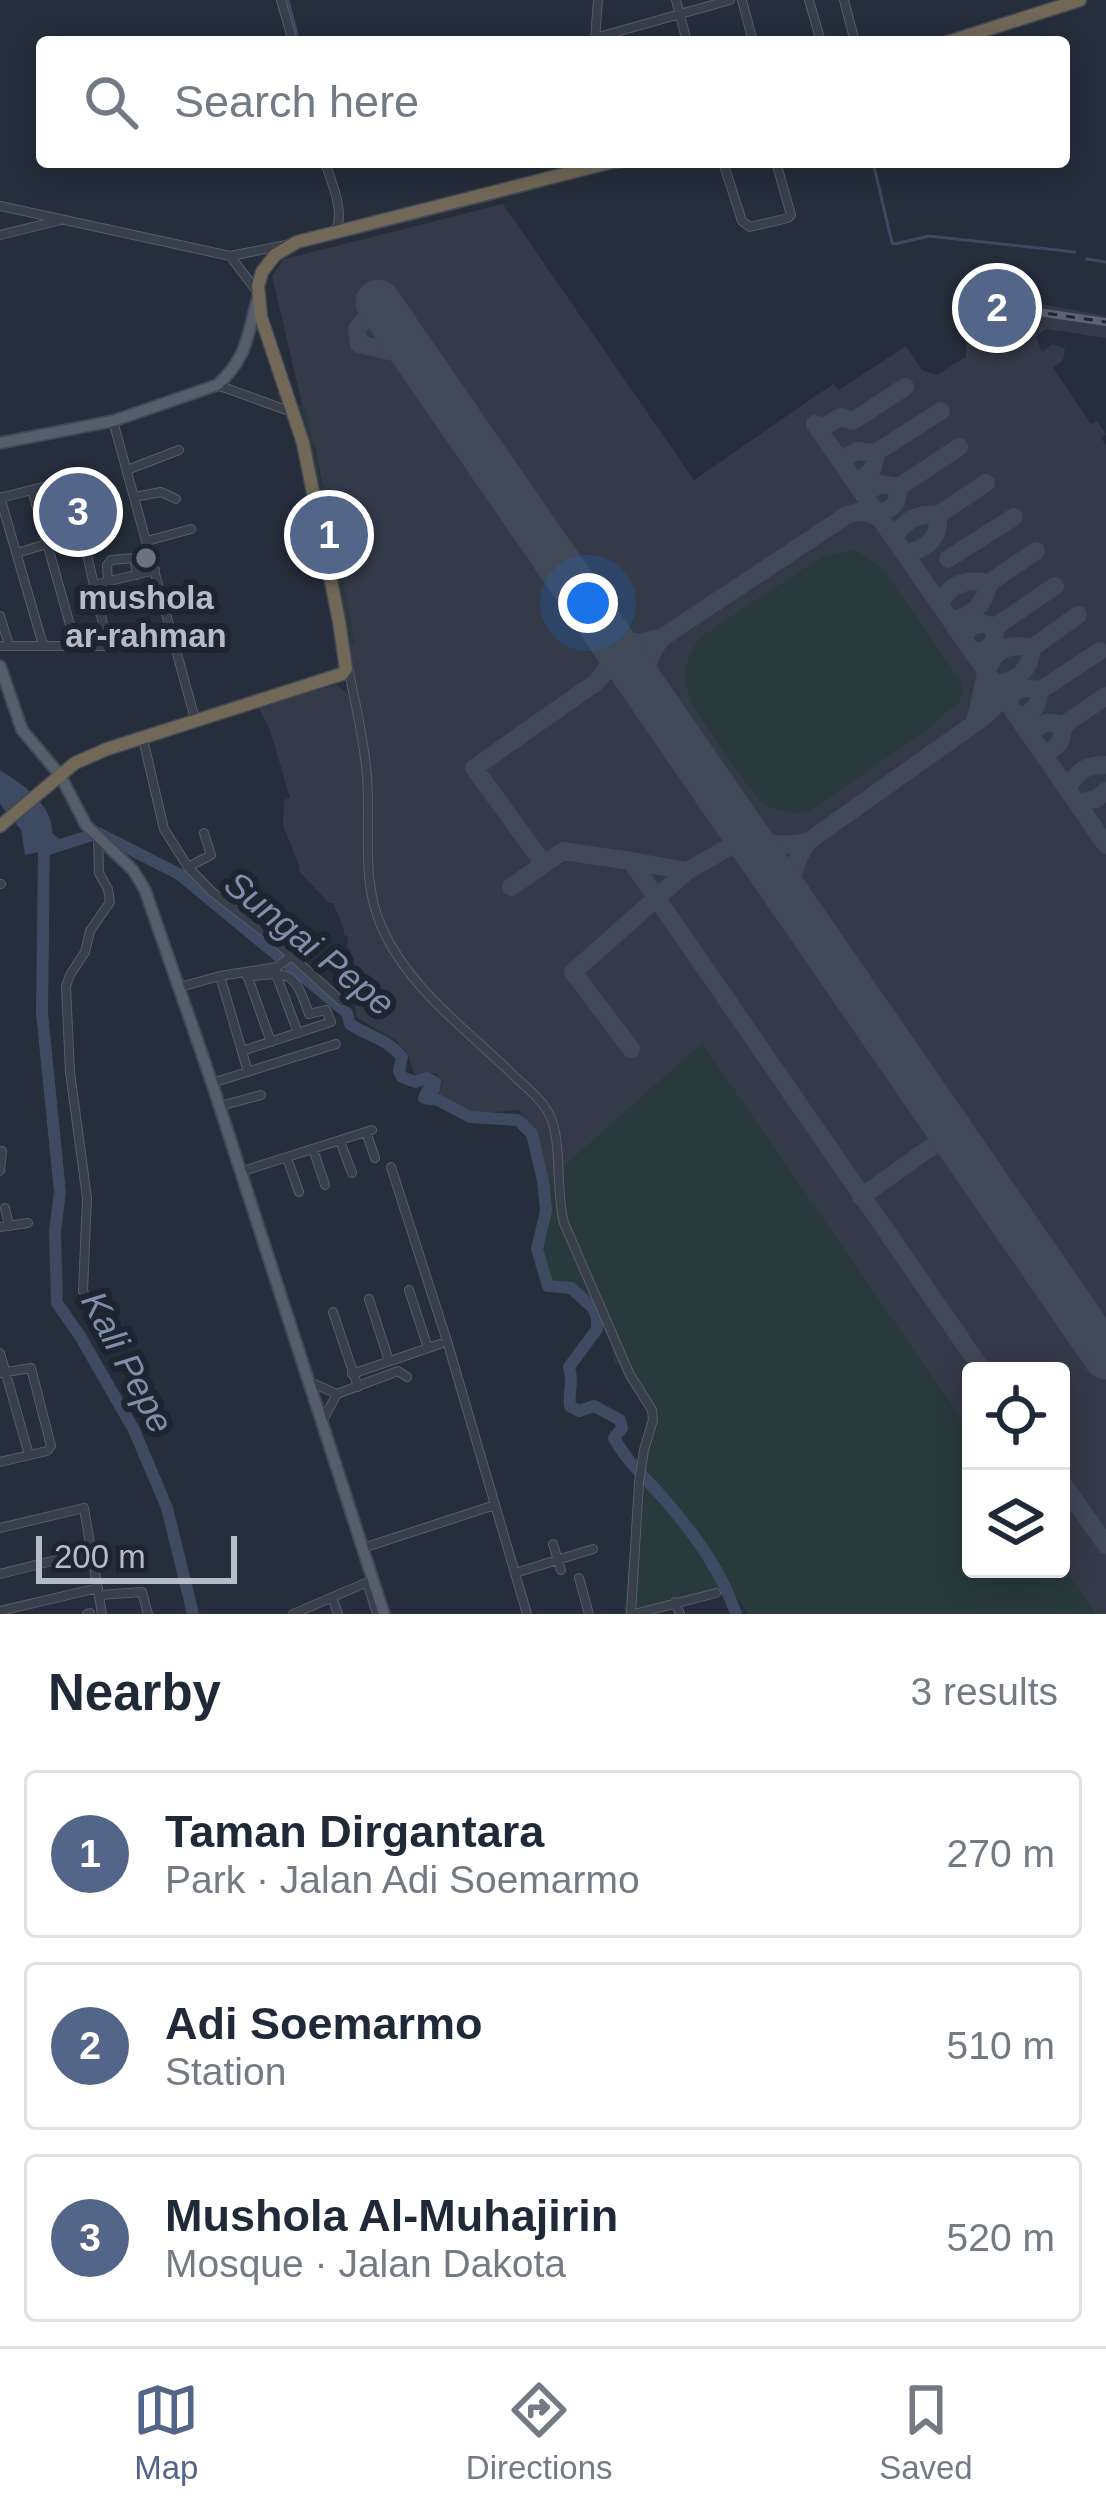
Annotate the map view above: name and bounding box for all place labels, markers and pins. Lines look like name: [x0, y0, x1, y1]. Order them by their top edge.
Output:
pin: 2: [958, 263, 1036, 353]
pin: 3: [39, 467, 117, 557]
pin: 1: [290, 490, 368, 580]
marker: mushola ar-rahman: [133, 545, 159, 571]
place label: mushola ar-rahman: [65, 579, 227, 654]

